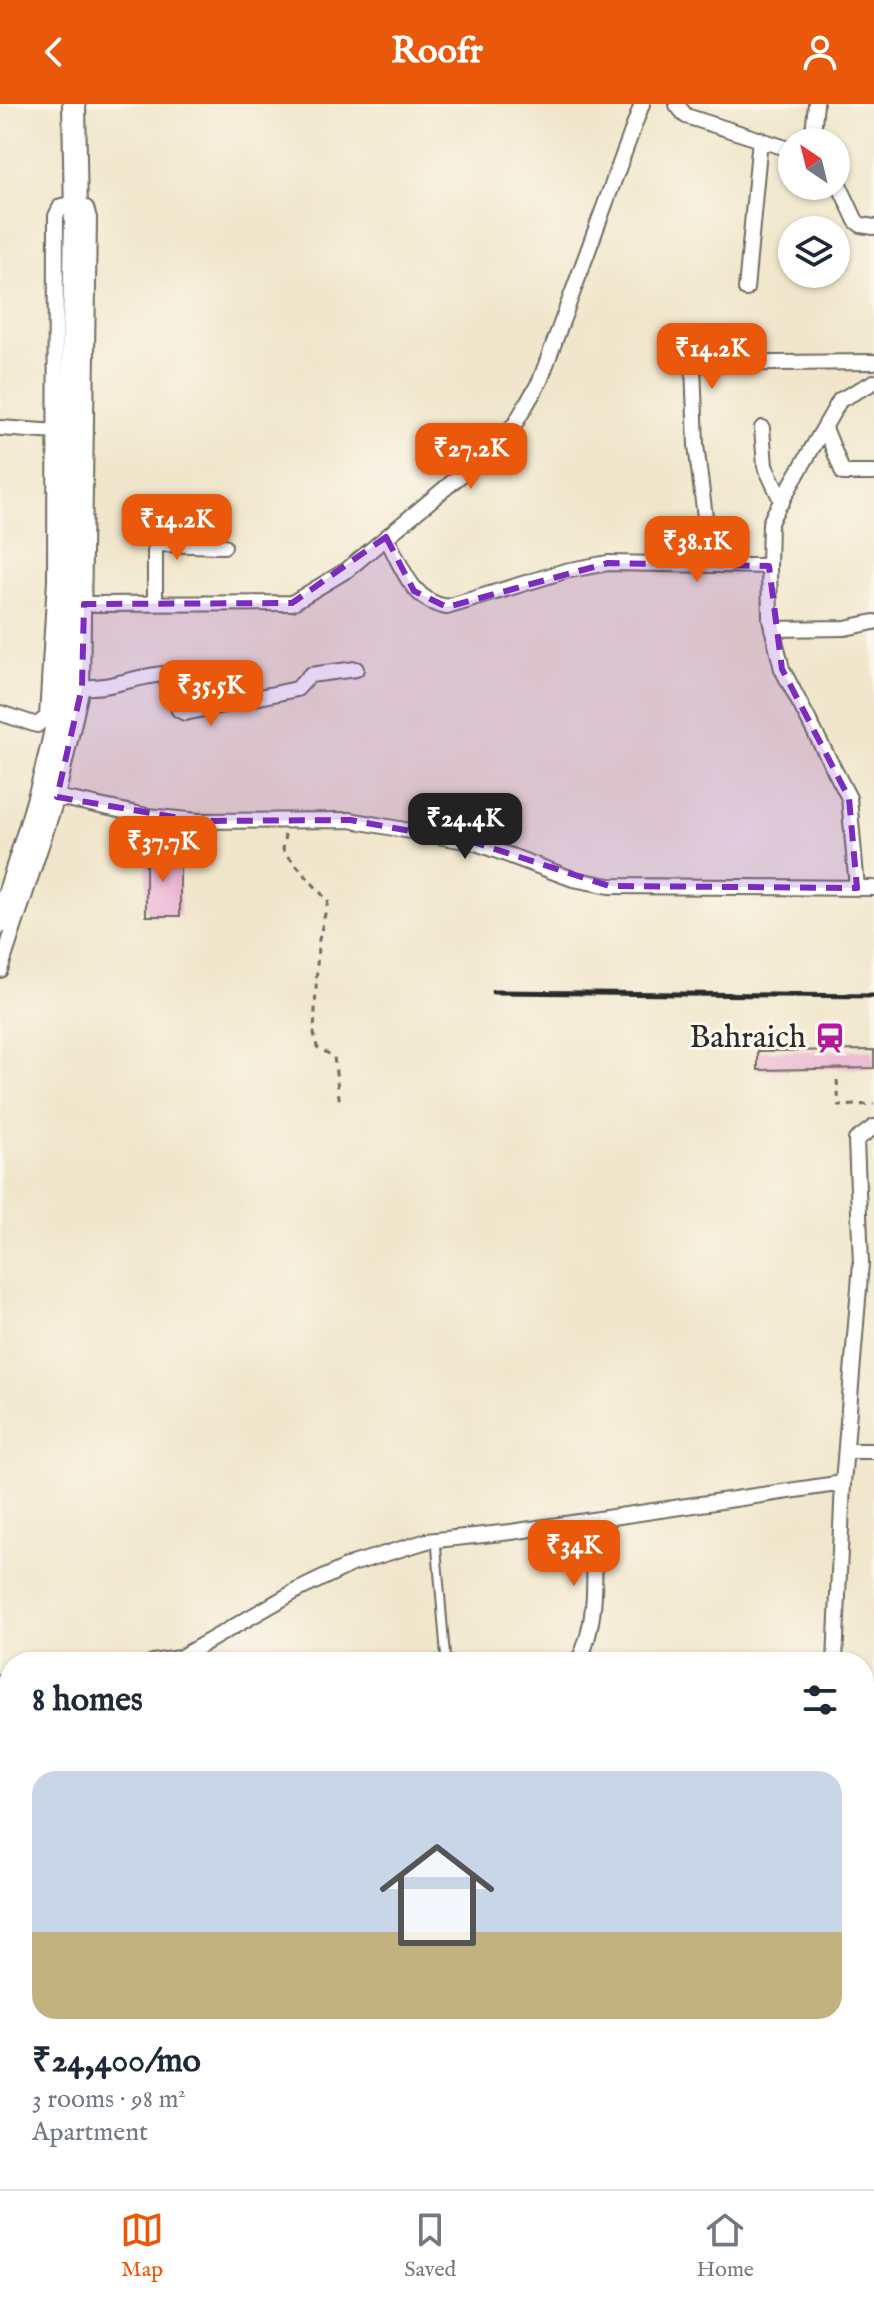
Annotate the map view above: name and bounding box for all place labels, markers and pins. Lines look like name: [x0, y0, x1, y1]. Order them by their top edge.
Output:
pin: ₹14.2K: [647, 323, 777, 391]
pin: ₹27.2K: [406, 423, 536, 491]
pin: ₹14.2K: [112, 494, 242, 562]
pin: ₹38.1K: [632, 516, 762, 584]
pin: ₹35.5K: [146, 660, 276, 728]
pin: ₹24.4K: [400, 793, 530, 861]
pin: ₹37.7K: [98, 816, 228, 884]
place label: Bahraich: [689, 1018, 806, 1059]
station icon: Bahraich: [813, 1021, 847, 1055]
pin: ₹34K: [527, 1520, 621, 1588]

